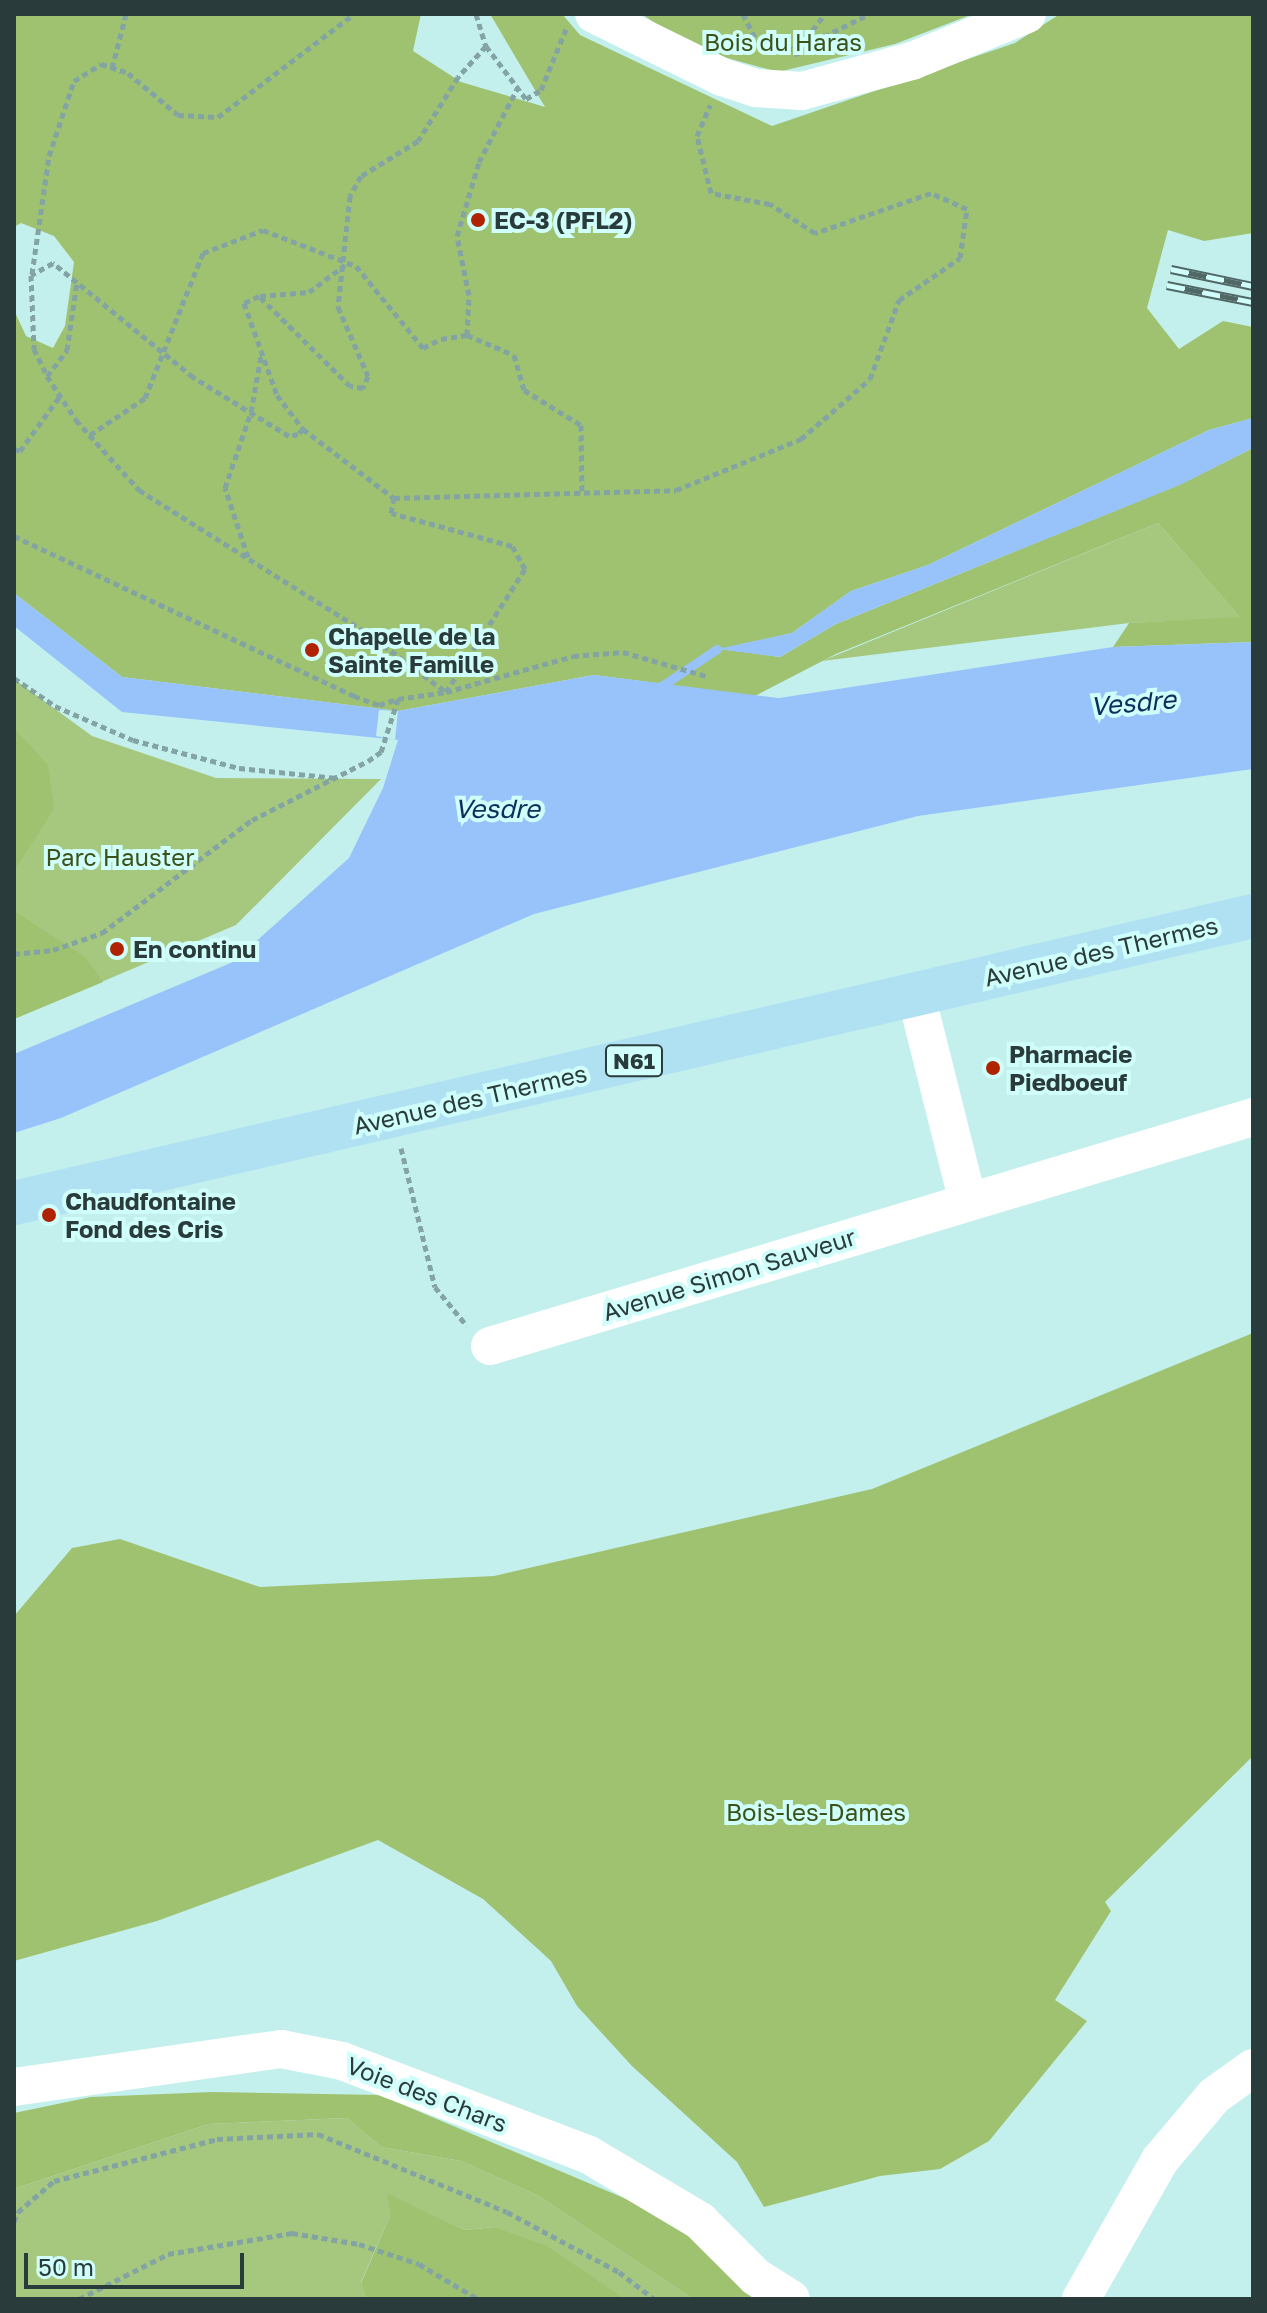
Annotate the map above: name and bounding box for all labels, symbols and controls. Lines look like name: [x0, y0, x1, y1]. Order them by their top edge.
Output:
park label: Bois du Haras: [704, 28, 862, 56]
place label: EC-3 (PFL2): [494, 206, 633, 234]
marker: EC-3 (PFL2): [469, 211, 487, 229]
place label: Chapelle de la Sainte Famille: [328, 622, 495, 678]
marker: Chapelle de la Sainte Famille: [303, 641, 321, 659]
water label: Vesdre: [1089, 684, 1177, 722]
water label: Vesdre: [454, 793, 540, 825]
park label: Parc Hauster: [45, 843, 195, 871]
street label: Avenue des Thermes: [981, 910, 1221, 992]
place label: En continu: [133, 935, 256, 963]
marker: En continu: [108, 940, 126, 958]
place label: Pharmacie Piedboeuf: [1009, 1040, 1132, 1096]
road number: N61: [604, 1043, 664, 1079]
street label: Avenue des Thermes: [350, 1058, 590, 1140]
marker: Pharmacie Piedboeuf: [984, 1059, 1002, 1077]
place label: Chaudfontaine Fond des Cris: [65, 1187, 236, 1243]
marker: Chaudfontaine Fond des Cris: [40, 1206, 58, 1224]
street label: Avenue Simon Sauveur: [599, 1222, 859, 1326]
park label: Bois-les-Dames: [726, 1798, 906, 1826]
street label: Voie des Chars: [343, 2050, 511, 2138]
scale bar: [28, 2237, 248, 2287]
text: 50 m: [38, 2252, 94, 2281]

